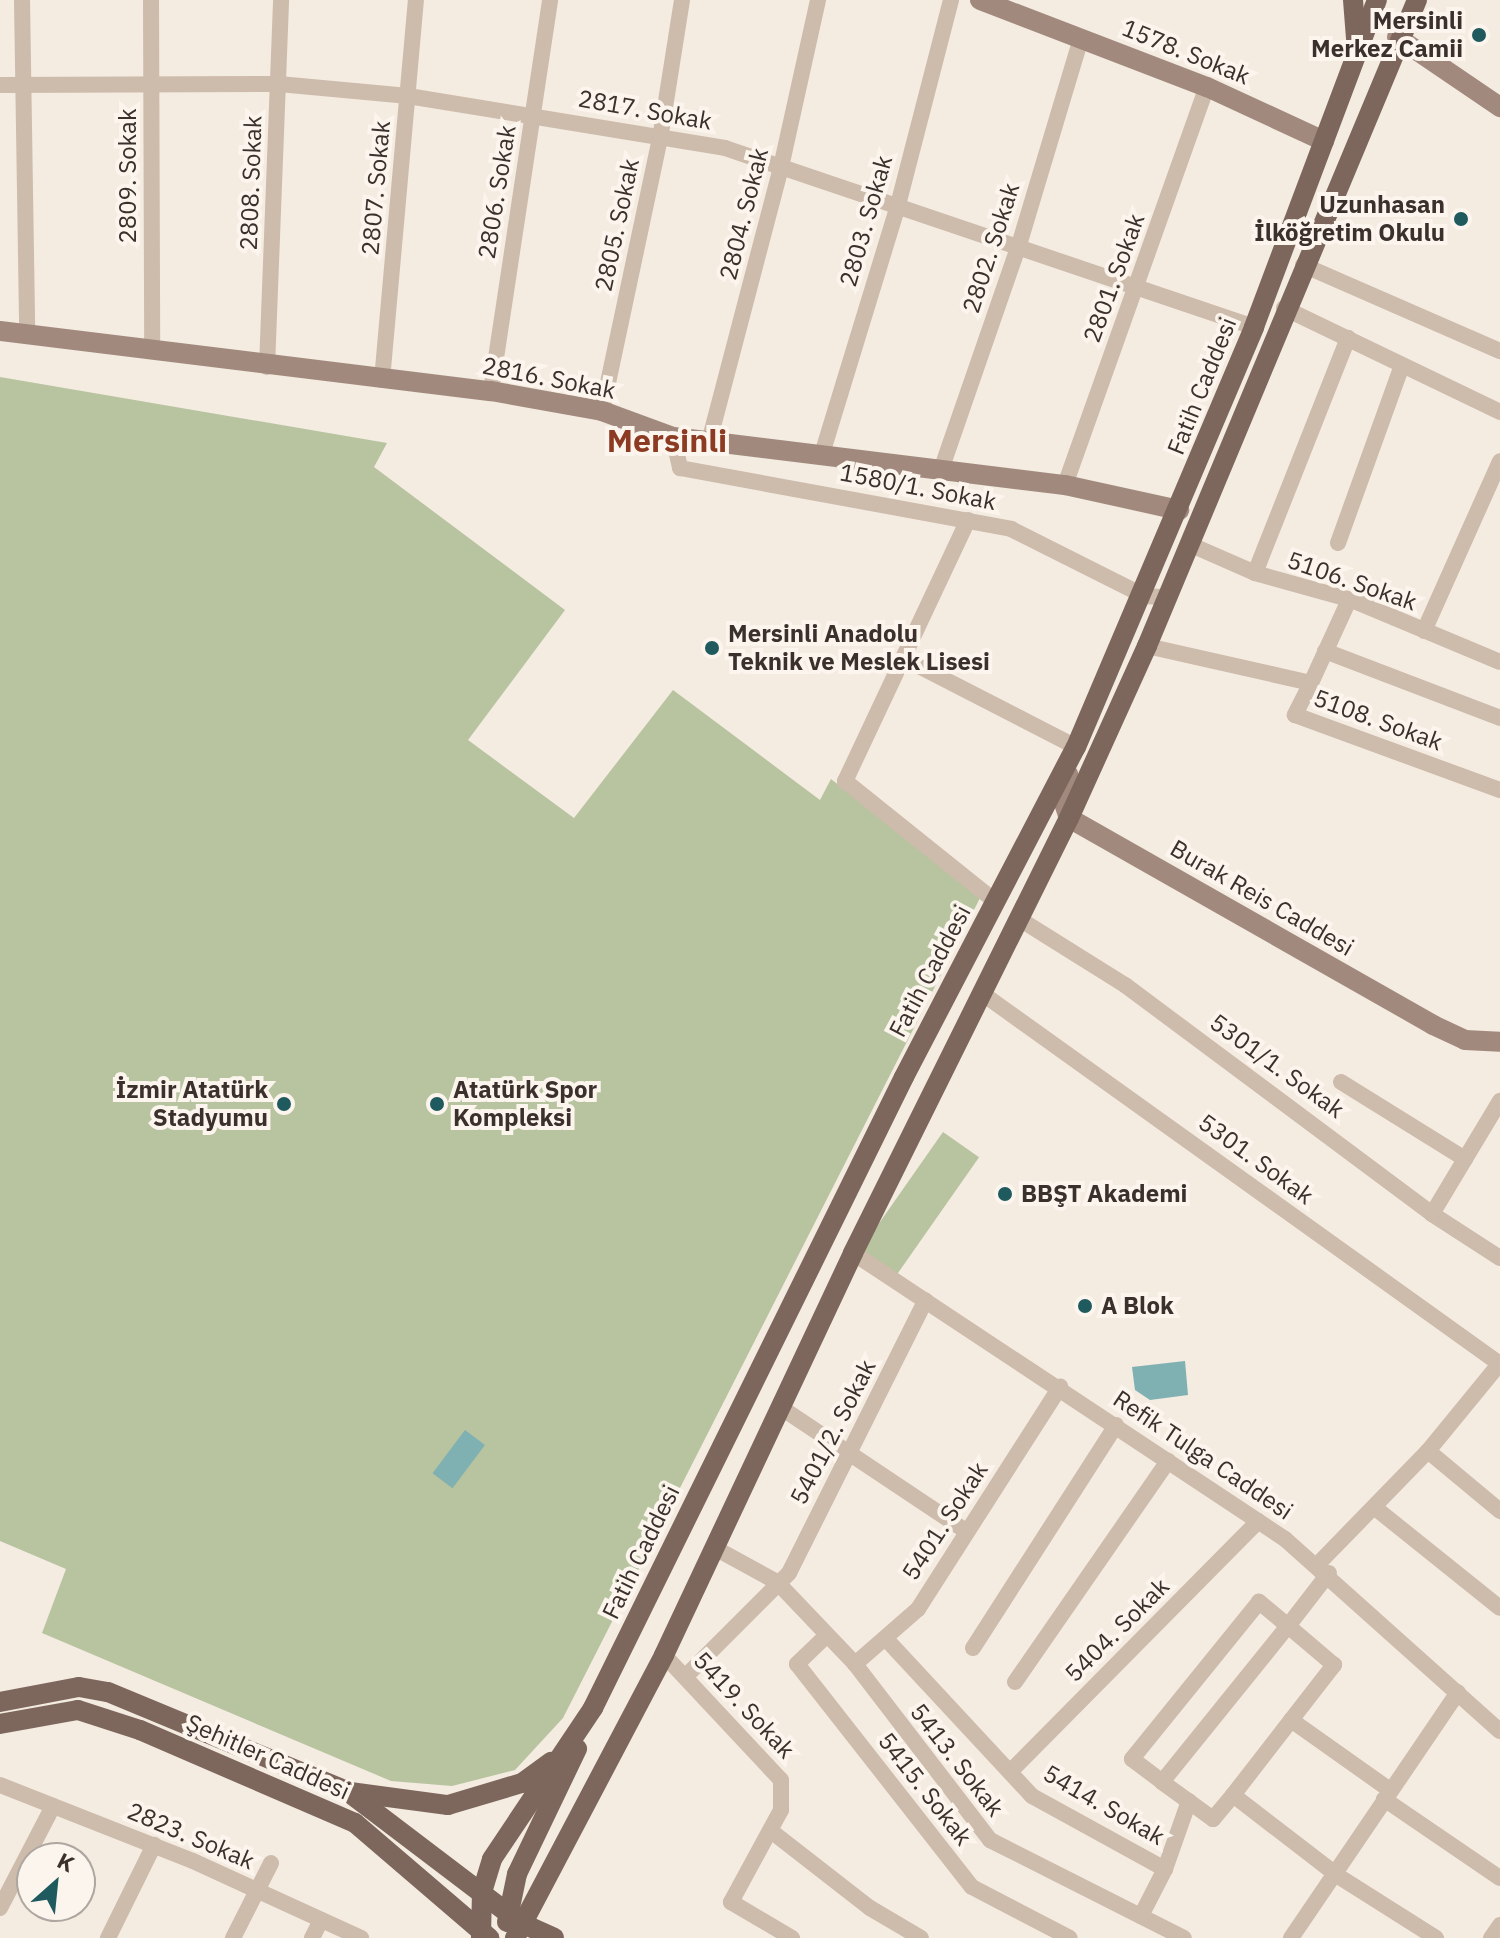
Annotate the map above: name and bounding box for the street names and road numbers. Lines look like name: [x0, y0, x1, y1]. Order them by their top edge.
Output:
street label: 1578. Sokak: [1118, 13, 1254, 91]
street label: 2817. Sokak: [576, 84, 714, 136]
street label: 2809. Sokak: [114, 108, 142, 244]
street label: 2808. Sokak: [234, 115, 268, 251]
street label: 2807. Sokak: [356, 119, 396, 257]
street label: 2806. Sokak: [472, 123, 522, 261]
street label: 2804. Sokak: [714, 145, 774, 283]
street label: 2803. Sokak: [834, 152, 898, 290]
street label: 2805. Sokak: [589, 156, 645, 294]
street label: 2802. Sokak: [956, 179, 1026, 317]
street label: 2801. Sokak: [1077, 210, 1151, 346]
street label: Fatih Caddesi: [1161, 313, 1243, 459]
street label: 2816. Sokak: [480, 351, 618, 405]
street label: 1580/1. Sokak: [837, 458, 999, 516]
street label: 5106. Sokak: [1283, 545, 1421, 617]
street label: 5108. Sokak: [1310, 683, 1446, 757]
street label: Burak Reis Caddesi: [1165, 834, 1359, 962]
street label: Fatih Caddesi: [883, 900, 977, 1042]
street label: 5301/1. Sokak: [1204, 1008, 1350, 1124]
street label: 5301. Sokak: [1193, 1108, 1319, 1210]
street label: 5401/2. Sokak: [784, 1355, 882, 1509]
street label: Refik Tulga Caddesi: [1108, 1384, 1298, 1526]
street label: 5401. Sokak: [896, 1456, 994, 1586]
street label: Fatih Caddesi: [596, 1480, 686, 1624]
street label: 5404. Sokak: [1059, 1572, 1175, 1688]
street label: 5419. Sokak: [687, 1646, 801, 1764]
street label: 5413. Sokak: [904, 1698, 1010, 1822]
street label: Şehitler Caddesi: [182, 1708, 354, 1806]
street label: 5415. Sokak: [872, 1727, 978, 1851]
street label: 5414. Sokak: [1038, 1759, 1170, 1851]
street label: 2823. Sokak: [123, 1796, 259, 1876]

